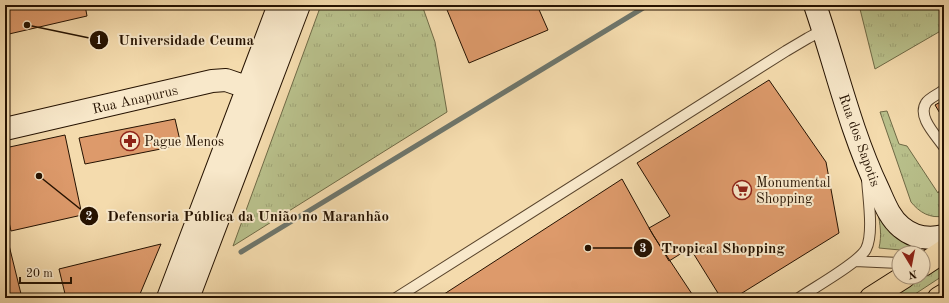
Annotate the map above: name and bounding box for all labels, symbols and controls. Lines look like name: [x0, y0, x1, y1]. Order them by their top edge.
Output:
callout: Universidade Ceuma: [89, 26, 262, 53]
text: Universidade Ceuma: [118, 34, 254, 49]
text: 1: [96, 35, 102, 47]
street label: Rua Anapurus: [91, 83, 179, 117]
street label: Rua dos Sapotis: [836, 92, 882, 188]
pharmacy icon: Pague Menos: [119, 130, 141, 152]
place label: Pague Menos: [144, 135, 224, 149]
place label: Monumental Shopping: [756, 176, 831, 206]
supermarket icon: Monumental Shopping: [731, 179, 753, 201]
callout: Defensoria Pública da União no Maranhão: [79, 202, 397, 229]
text: Defensoria Pública da União no Maranhão: [107, 210, 389, 225]
text: 2: [86, 211, 93, 223]
callout: Tropical Shopping: [633, 235, 793, 262]
text: Tropical Shopping: [661, 242, 785, 257]
text: 3: [640, 243, 647, 255]
north arrow: [891, 245, 931, 285]
scale bar: [20, 259, 71, 285]
text: N: [907, 267, 918, 280]
text: 20 m: [26, 268, 53, 280]

